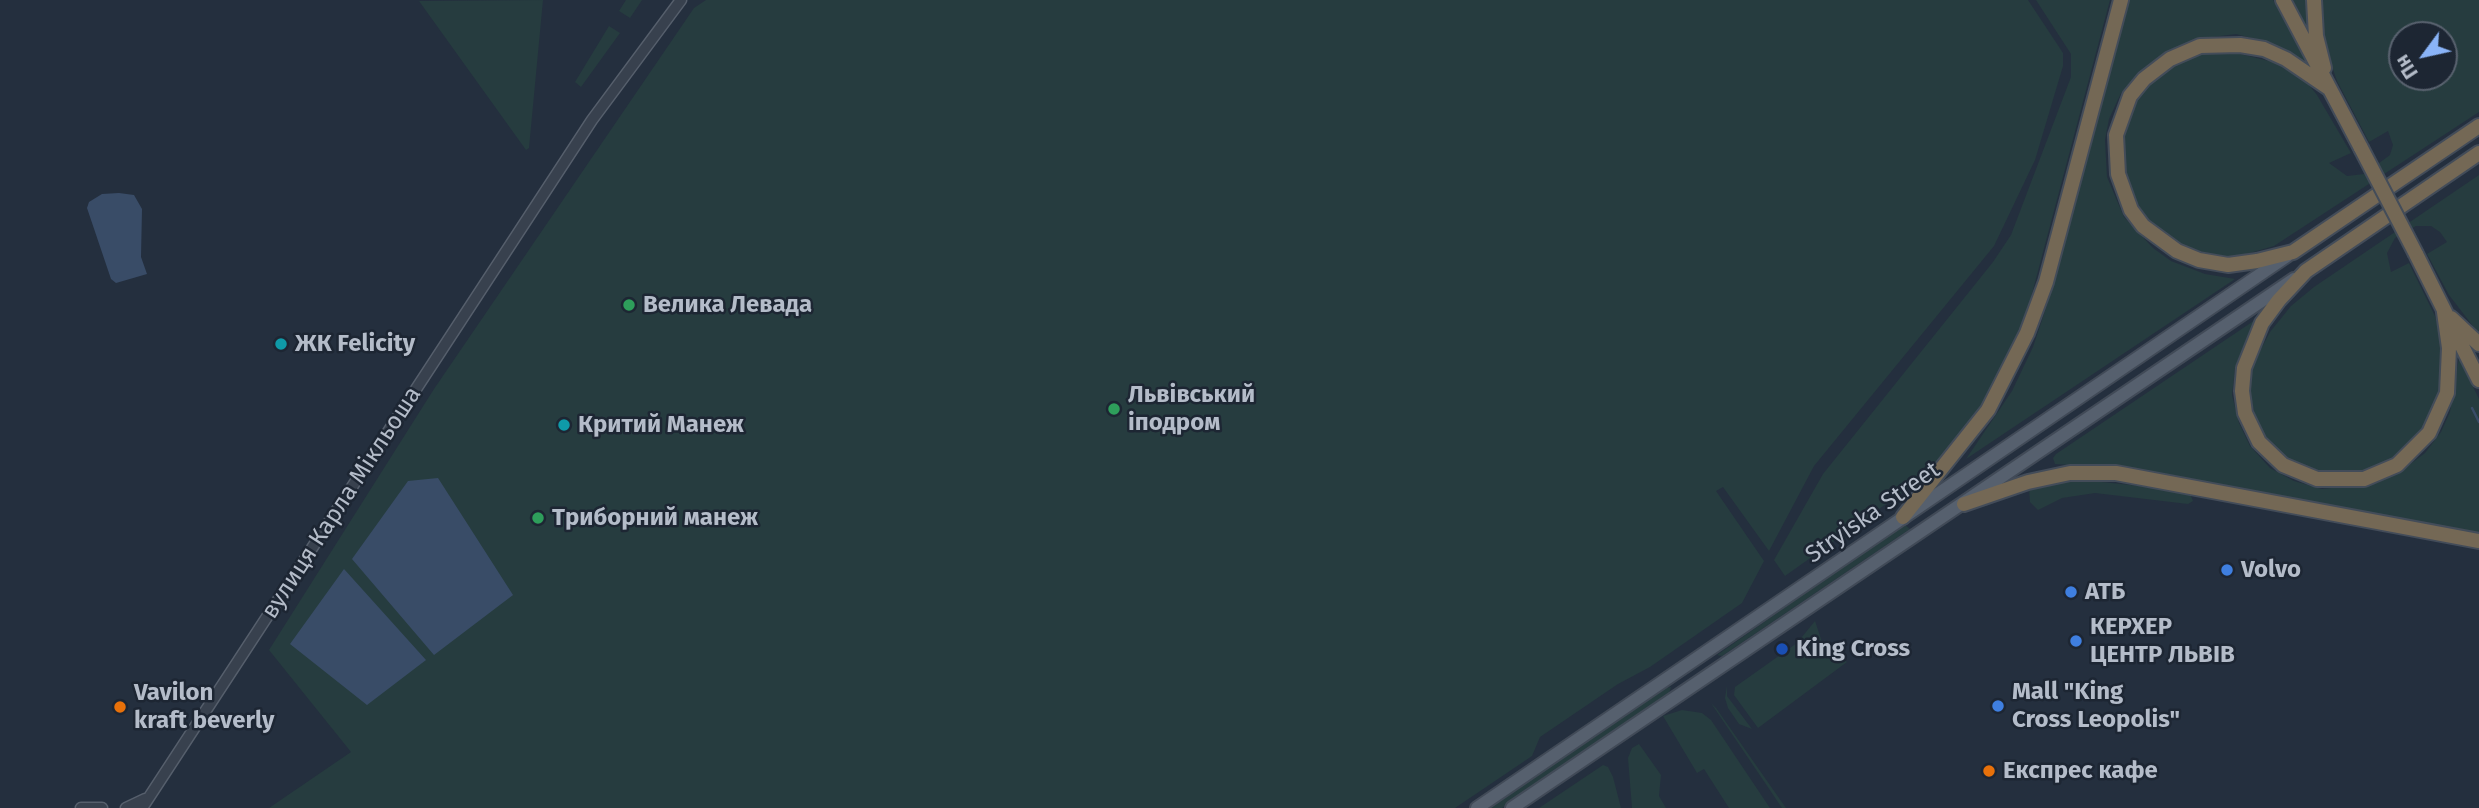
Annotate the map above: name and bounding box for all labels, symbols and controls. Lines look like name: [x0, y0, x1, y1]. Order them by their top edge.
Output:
north arrow: [2388, 21, 2458, 91]
text: Пн: [2391, 50, 2423, 83]
place label: Велика Левада: [643, 291, 812, 319]
marker: Велика Левада: [621, 297, 637, 313]
place label: ЖК Felicity: [295, 330, 415, 358]
marker: ЖК Felicity: [273, 336, 289, 352]
street label: вулиця Карла Мікльоша: [256, 381, 428, 625]
place label: Львівський іподром: [1128, 381, 1255, 437]
marker: Львівський іподром: [1106, 401, 1122, 417]
place label: Критий Манеж: [578, 411, 744, 439]
marker: Критий Манеж: [556, 417, 572, 433]
street label: Stryiska Street: [1800, 456, 1946, 570]
place label: Триборний манеж: [552, 504, 758, 532]
marker: Триборний манеж: [530, 510, 546, 526]
place label: Volvo: [2241, 556, 2301, 584]
marker: Volvo: [2219, 562, 2235, 578]
place label: АТБ: [2085, 578, 2125, 606]
marker: АТБ: [2063, 584, 2079, 600]
place label: КЕРХЕР ЦЕНТР ЛЬВІВ: [2090, 613, 2235, 669]
marker: КЕРХЕР ЦЕНТР ЛЬВІВ: [2068, 633, 2084, 649]
place label: King Cross: [1796, 635, 1910, 663]
marker: King Cross: [1774, 641, 1790, 657]
place label: Mall "King Cross Leopolis": [2012, 678, 2180, 734]
place label: Vavilon kraft beverly: [134, 679, 274, 735]
marker: Mall "King Cross Leopolis": [1990, 698, 2006, 714]
marker: Vavilon kraft beverly: [112, 699, 128, 715]
place label: Експрес кафе: [2003, 757, 2158, 785]
marker: Експрес кафе: [1981, 763, 1997, 779]

